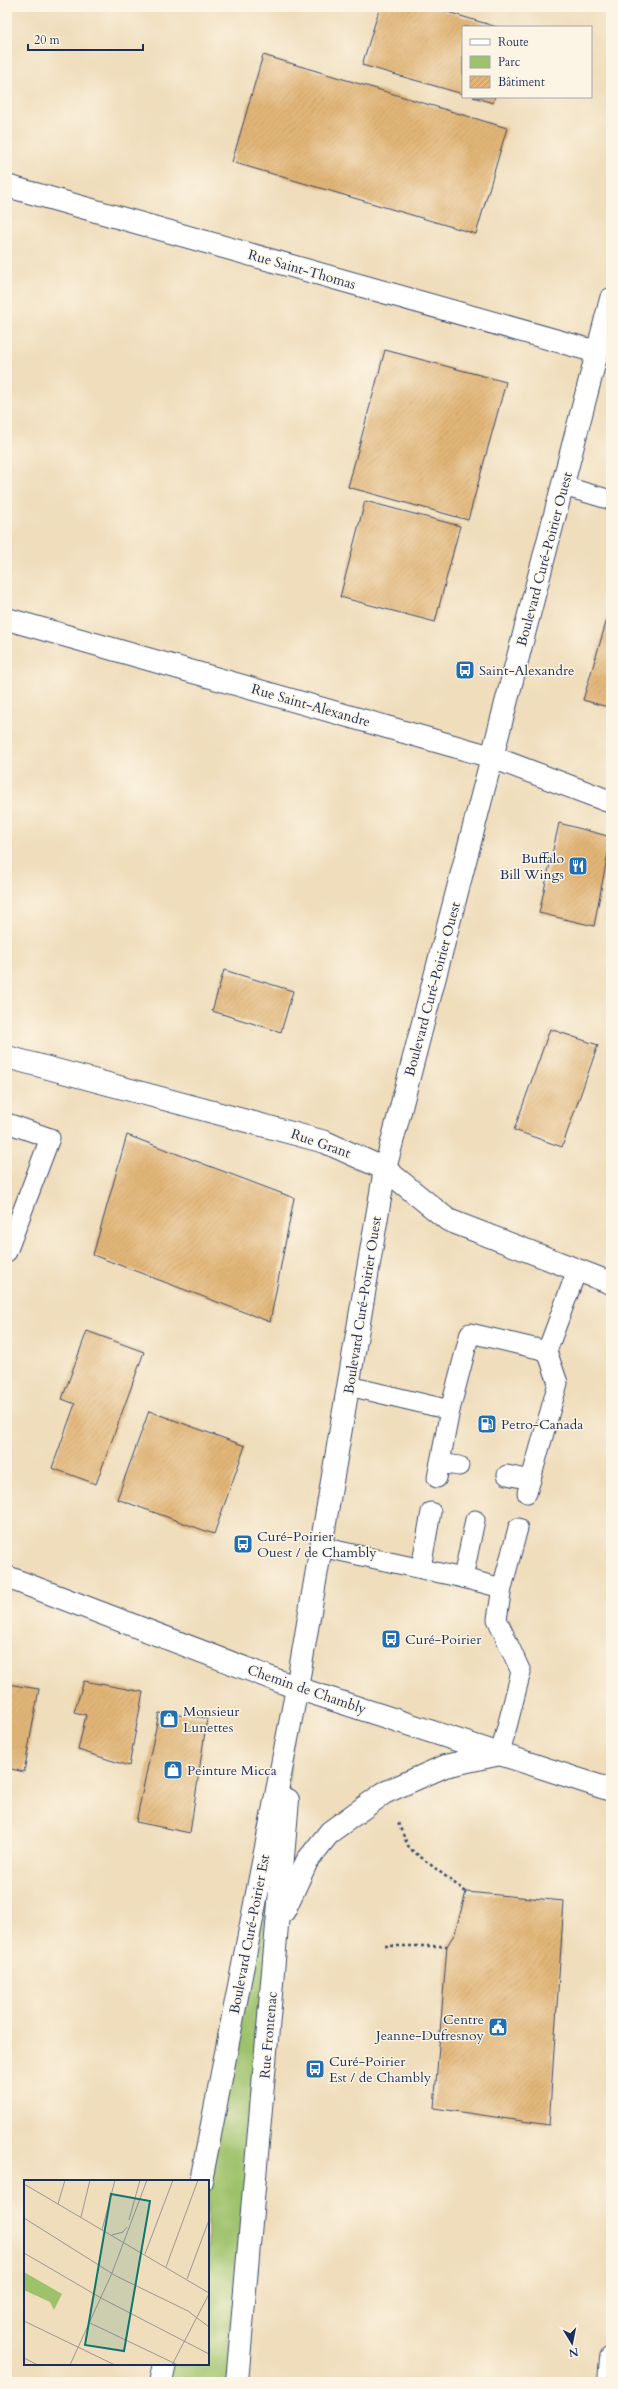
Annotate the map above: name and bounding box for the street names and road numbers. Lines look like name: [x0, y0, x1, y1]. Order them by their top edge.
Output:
street label: Rue Saint-Thomas: [246, 245, 358, 294]
street label: Boulevard Curé-Poirier Ouest: [512, 469, 577, 648]
street label: Rue Saint-Alexandre: [249, 679, 373, 732]
street label: Boulevard Curé-Poirier Ouest: [400, 899, 465, 1078]
street label: Rue Grant: [288, 1124, 354, 1163]
street label: Boulevard Curé-Poirier Ouest: [339, 1214, 386, 1395]
street label: Chemin de Chambly: [245, 1660, 369, 1719]
street label: Boulevard Curé-Poirier Est: [225, 1852, 274, 2015]
street label: Rue Frontenac: [255, 1991, 282, 2079]

